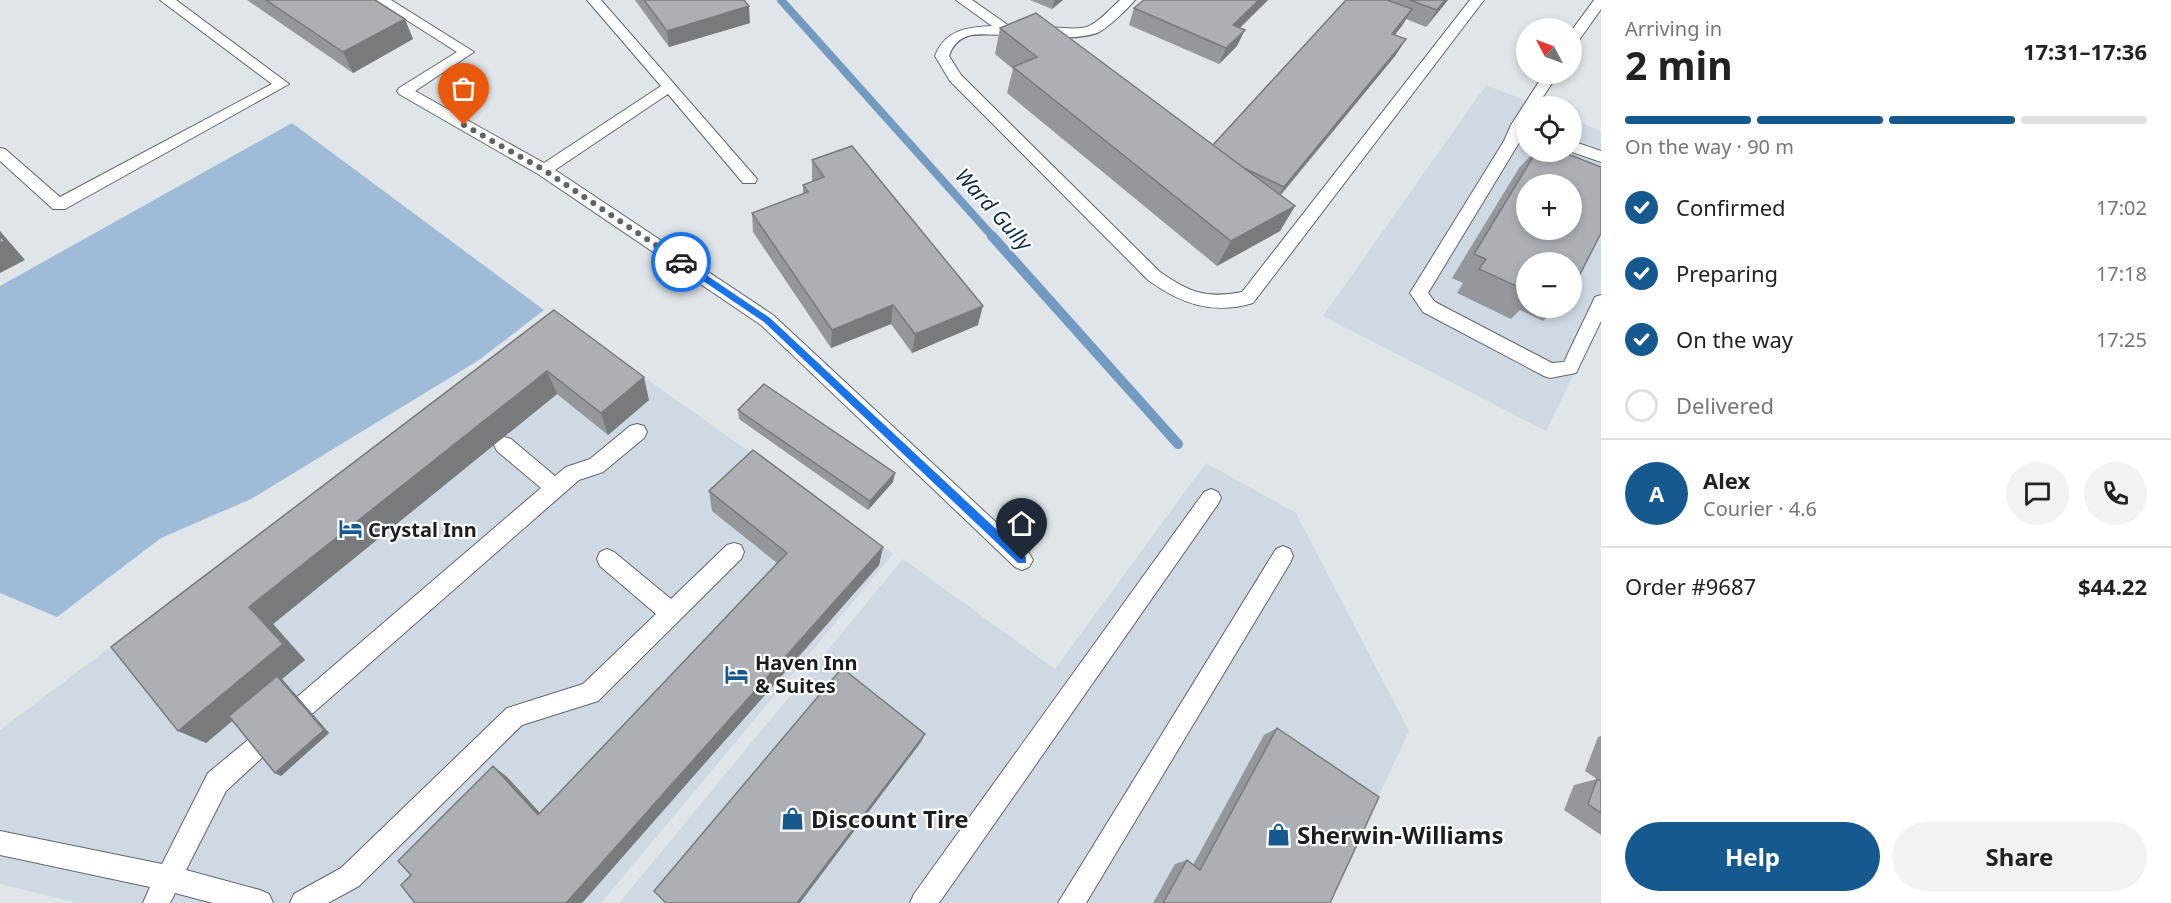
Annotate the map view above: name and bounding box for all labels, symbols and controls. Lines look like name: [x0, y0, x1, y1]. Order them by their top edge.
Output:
text: Arriving in: [1625, 15, 1722, 42]
north arrow: [1516, 18, 1582, 84]
map controls: [1516, 18, 1582, 318]
text: 17:31–17:36: [2023, 36, 2147, 66]
text: 2 min: [1625, 38, 1732, 91]
pin: [438, 63, 489, 125]
icon: bag: [447, 72, 480, 105]
button: locate: [1516, 96, 1582, 162]
text: On the way · 90 m: [1625, 133, 1794, 160]
water label: Ward Gully: [949, 162, 1039, 257]
button: +: [1516, 174, 1582, 240]
icon: check: [1625, 191, 1658, 224]
text: Confirmed: [1676, 192, 1786, 222]
text: 17:02: [2096, 194, 2147, 221]
courier: [651, 232, 711, 292]
icon: car: [665, 246, 698, 279]
button: −: [1516, 252, 1582, 318]
icon: check: [1625, 257, 1658, 290]
text: Preparing: [1676, 258, 1778, 288]
text: 17:18: [2096, 260, 2147, 287]
icon: check: [1625, 323, 1658, 356]
text: On the way: [1676, 324, 1793, 354]
text: 17:25: [2096, 326, 2147, 353]
text: Delivered: [1676, 390, 1774, 420]
button: chat: [2006, 462, 2069, 525]
button: phone: [2084, 462, 2147, 525]
text: Alex: [1703, 465, 1750, 495]
text: A: [1649, 478, 1664, 508]
text: Courier · 4.6: [1703, 495, 1817, 522]
pin: [996, 498, 1047, 560]
icon: home: [1005, 507, 1038, 540]
hotel icon: Crystal Inn: [337, 516, 363, 542]
place label: Crystal Inn: [368, 516, 477, 543]
text: Order #9687: [1625, 571, 1756, 601]
text: $44.22: [2078, 571, 2147, 601]
place label: Haven Inn & Suites: [755, 649, 858, 699]
hotel icon: Haven Inn & Suites: [724, 661, 750, 687]
place label: Discount Tire: [811, 802, 969, 835]
shop icon: Discount Tire: [780, 805, 806, 831]
place label: Sherwin-Williams: [1297, 818, 1504, 851]
shop icon: Sherwin-Williams: [1266, 821, 1292, 847]
button: Help: [1625, 822, 1880, 891]
button: Share: [1892, 822, 2147, 891]

